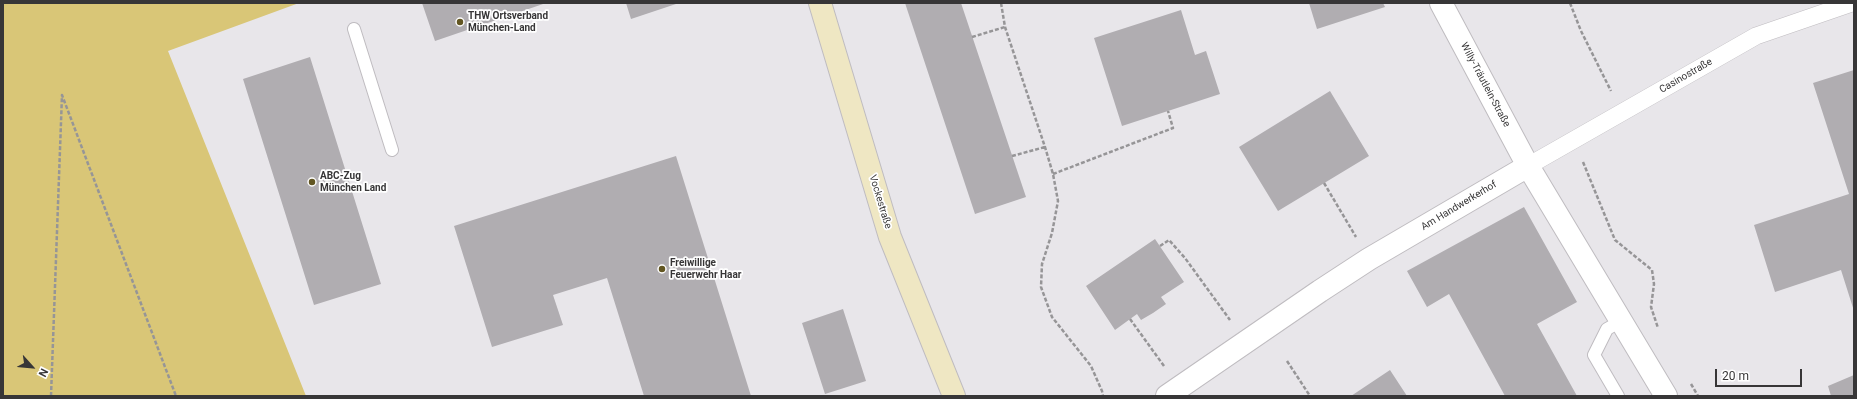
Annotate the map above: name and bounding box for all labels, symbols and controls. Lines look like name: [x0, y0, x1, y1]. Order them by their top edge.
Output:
place label: THW Ortsverband München-Land: [468, 10, 548, 34]
marker: THW Ortsverband München-Land: [455, 17, 465, 27]
street label: Willy-Träutlein-Straße: [1458, 41, 1512, 129]
street label: Casinostraße: [1657, 56, 1715, 96]
place label: ABC-Zug München Land: [320, 170, 386, 194]
street label: Vockestraße: [866, 174, 894, 230]
marker: ABC-Zug München Land: [307, 177, 317, 187]
street label: Am Handwerkerhof: [1419, 179, 1499, 233]
place label: Freiwillige Feuerwehr Haar: [670, 257, 741, 280]
marker: Freiwillige Feuerwehr Haar: [657, 264, 667, 274]
north arrow: [12, 347, 52, 387]
scale bar: [1717, 361, 1804, 387]
text: N: [36, 366, 51, 379]
text: 20 m: [1722, 369, 1749, 383]

